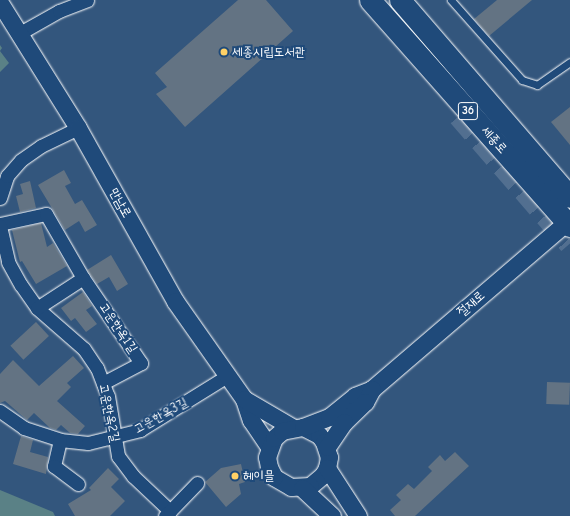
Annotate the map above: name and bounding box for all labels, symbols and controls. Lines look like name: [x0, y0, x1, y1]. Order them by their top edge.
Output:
place label: 세종시립도서관: [232, 44, 305, 60]
marker: 세종시립도서관: [219, 47, 229, 57]
road number: 36: [457, 101, 479, 121]
street label: 세종로: [478, 123, 510, 157]
street label: 만남로: [106, 185, 134, 221]
street label: 절재로: [454, 288, 488, 320]
street label: 고운한옥1길: [95, 300, 141, 356]
street label: 고운한옥2길: [95, 382, 123, 444]
street label: 고운한옥3길: [131, 395, 191, 437]
place label: 헤이믈: [243, 468, 274, 484]
marker: 헤이믈: [230, 471, 240, 481]

